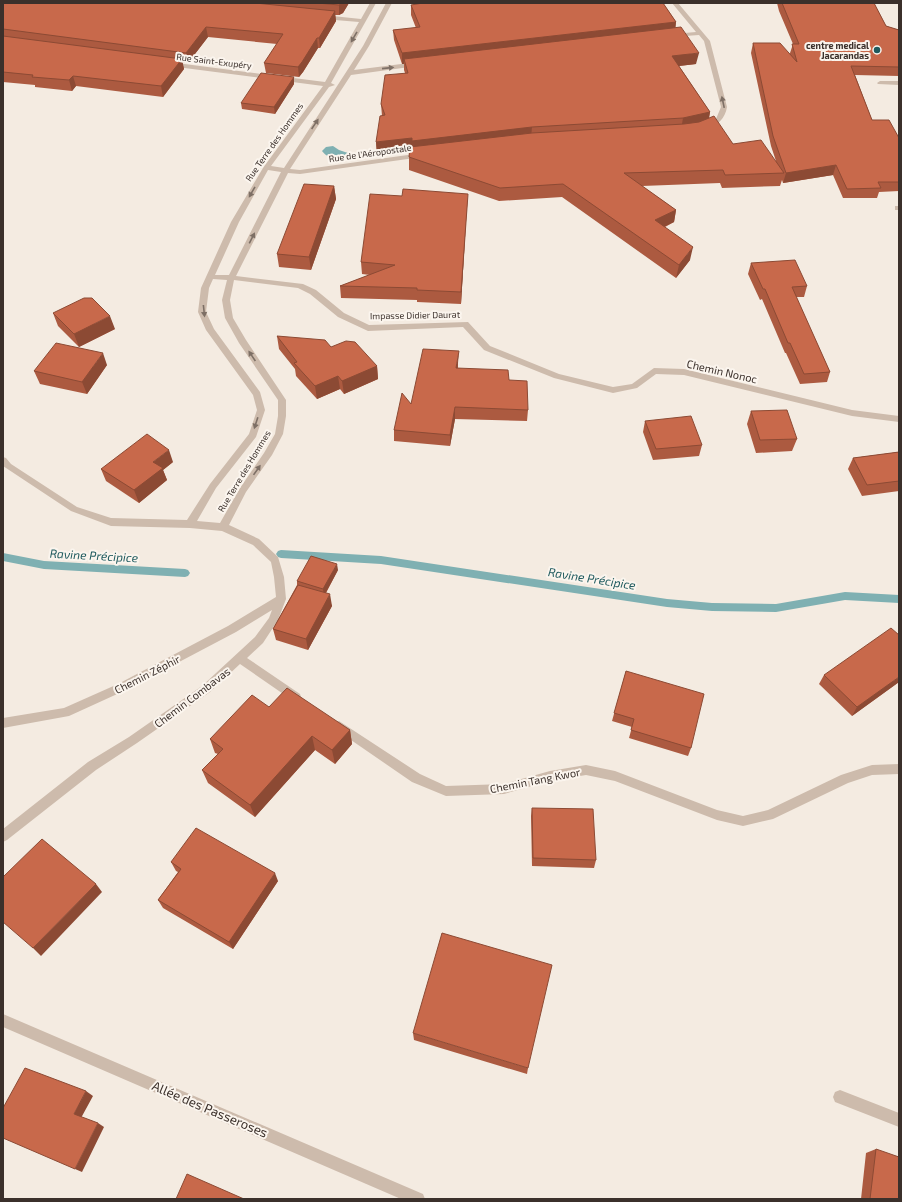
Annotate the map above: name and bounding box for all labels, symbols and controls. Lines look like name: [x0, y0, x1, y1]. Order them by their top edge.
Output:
one-way arrow: [350, 31, 357, 43]
place label: centre medical Jacarandas: [806, 40, 869, 61]
marker: centre medical Jacarandas: [872, 45, 882, 55]
street label: Rue Saint-Exupéry: [176, 51, 253, 71]
one-way arrow: [382, 64, 394, 71]
one-way arrow: [719, 96, 725, 108]
street label: Rue Terre des Hommes: [243, 100, 305, 183]
one-way arrow: [311, 119, 319, 130]
street label: Rue de l'Aéropostale: [328, 142, 412, 164]
one-way arrow: [249, 186, 256, 198]
one-way arrow: [249, 232, 255, 243]
one-way arrow: [201, 305, 207, 317]
street label: Impasse Didier Daurat: [370, 309, 461, 321]
one-way arrow: [248, 350, 256, 361]
street label: Chemin Nonoc: [686, 357, 758, 385]
one-way arrow: [253, 417, 259, 429]
street label: Rue Terre des Hommes: [215, 428, 273, 514]
one-way arrow: [253, 465, 261, 475]
water label: Ravine Précipice: [49, 546, 139, 564]
water label: Ravine Précipice: [547, 564, 637, 592]
street label: Chemin Zéphir: [112, 652, 182, 696]
street label: Chemin Combavas: [151, 664, 233, 730]
street label: Chemin Tang Kwor: [489, 765, 582, 795]
street label: Allée des Passeroses: [150, 1077, 270, 1141]

